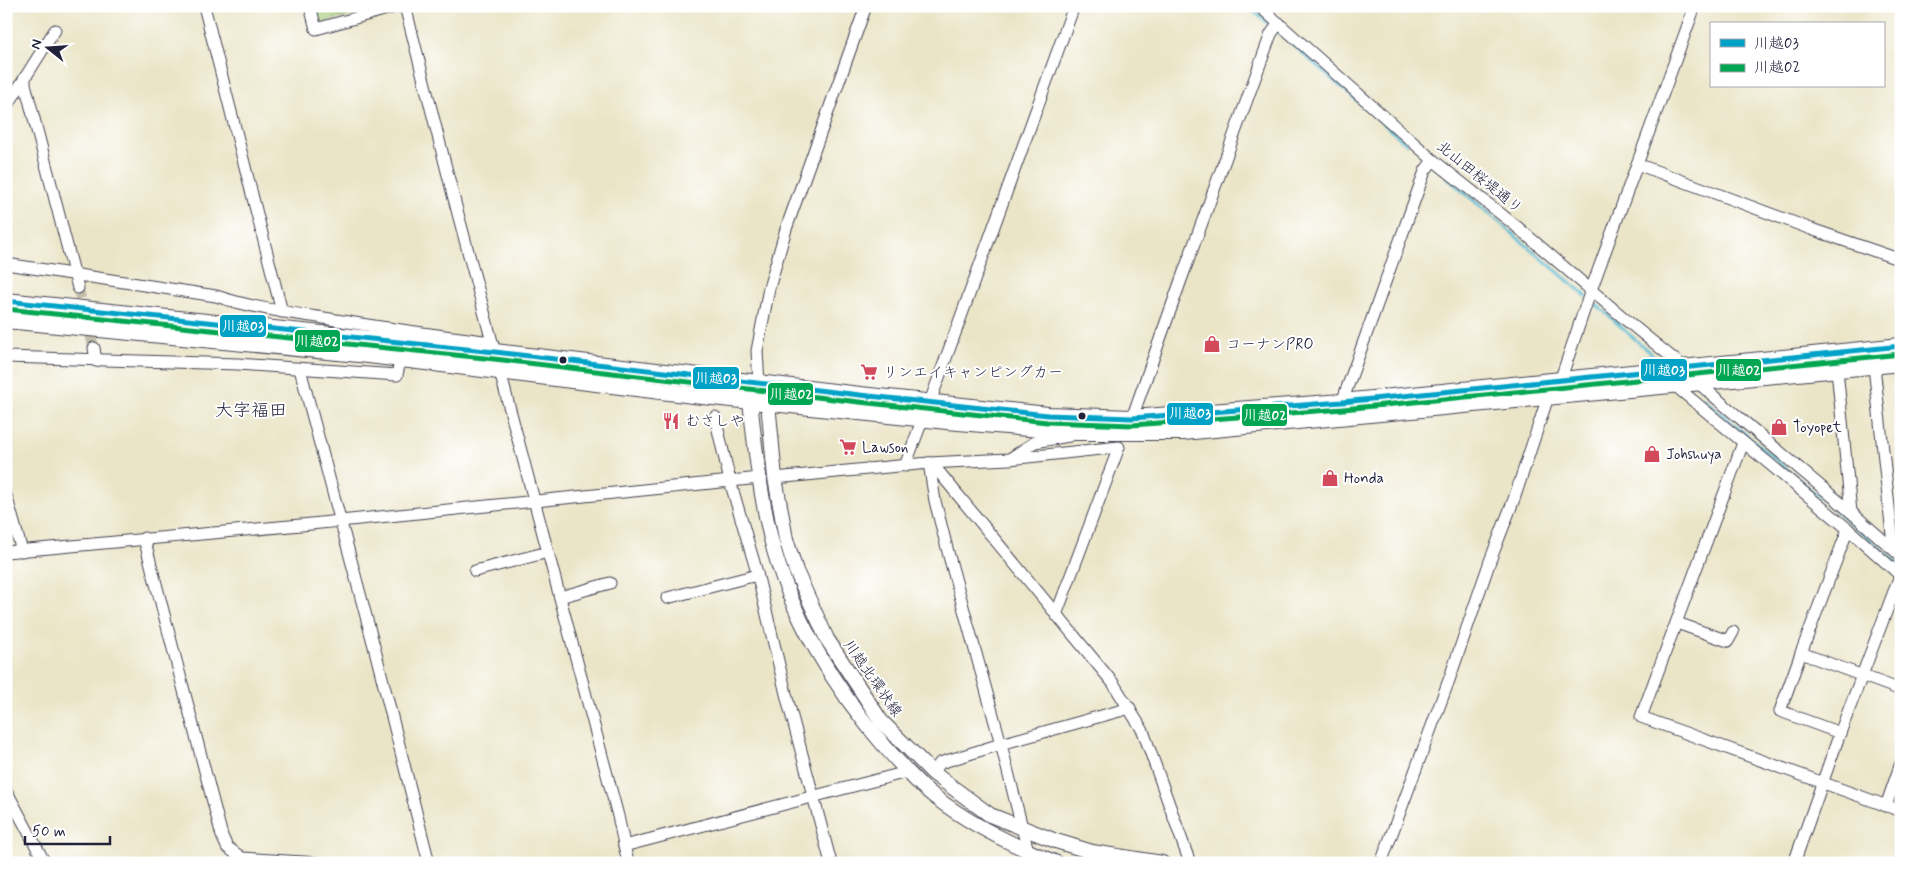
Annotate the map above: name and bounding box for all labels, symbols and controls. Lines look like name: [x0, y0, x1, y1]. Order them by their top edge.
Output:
north arrow: [22, 22, 72, 72]
legend: [1710, 22, 1884, 88]
text: 川越03: [1754, 34, 1799, 54]
text: N: [27, 37, 46, 52]
text: 川越02: [1754, 58, 1800, 78]
street label: 北山田桜堤通り: [1432, 137, 1526, 219]
line badge: 川越03: [219, 314, 267, 338]
text: 川越03: [222, 318, 264, 336]
line badge: 川越02: [294, 329, 341, 353]
text: 川越02: [295, 333, 339, 351]
shop icon: コーナンPRO: [1202, 334, 1222, 354]
place label: コーナンPRO: [1226, 335, 1314, 355]
unlabelled marker: [558, 355, 568, 365]
line badge: 川越03: [1640, 358, 1688, 382]
line badge: 川越02: [1715, 358, 1762, 382]
supermarket icon: リンエイキャンピングカー: [859, 362, 879, 382]
text: 川越03: [1643, 362, 1685, 380]
text: 川越02: [1717, 362, 1761, 380]
place label: リンエイキャンピングカー: [883, 363, 1063, 383]
line badge: 川越03: [692, 366, 740, 390]
text: 川越03: [695, 370, 737, 388]
line badge: 川越02: [767, 382, 814, 406]
text: 川越02: [769, 386, 813, 404]
district label: 大字福田: [215, 399, 287, 423]
line badge: 川越03: [1166, 402, 1214, 426]
line badge: 川越02: [1241, 403, 1288, 427]
text: 川越03: [1169, 405, 1211, 423]
text: 川越02: [1243, 407, 1287, 425]
restaurant icon: むさしや: [661, 411, 681, 431]
unlabelled marker: [1077, 411, 1087, 421]
place label: むさしや: [685, 412, 745, 432]
shop icon: Toyopet: [1769, 417, 1789, 437]
place label: Toyopet: [1793, 418, 1842, 438]
supermarket icon: Lawson: [838, 437, 858, 457]
place label: Lawson: [862, 438, 908, 458]
shop icon: Johshuya: [1642, 444, 1662, 464]
place label: Johshuya: [1666, 445, 1722, 465]
shop icon: Honda: [1320, 468, 1340, 488]
place label: Honda: [1344, 469, 1384, 489]
street label: 川越北環状線: [838, 636, 906, 721]
scale bar: [25, 814, 110, 846]
text: 50 m: [32, 822, 66, 842]

